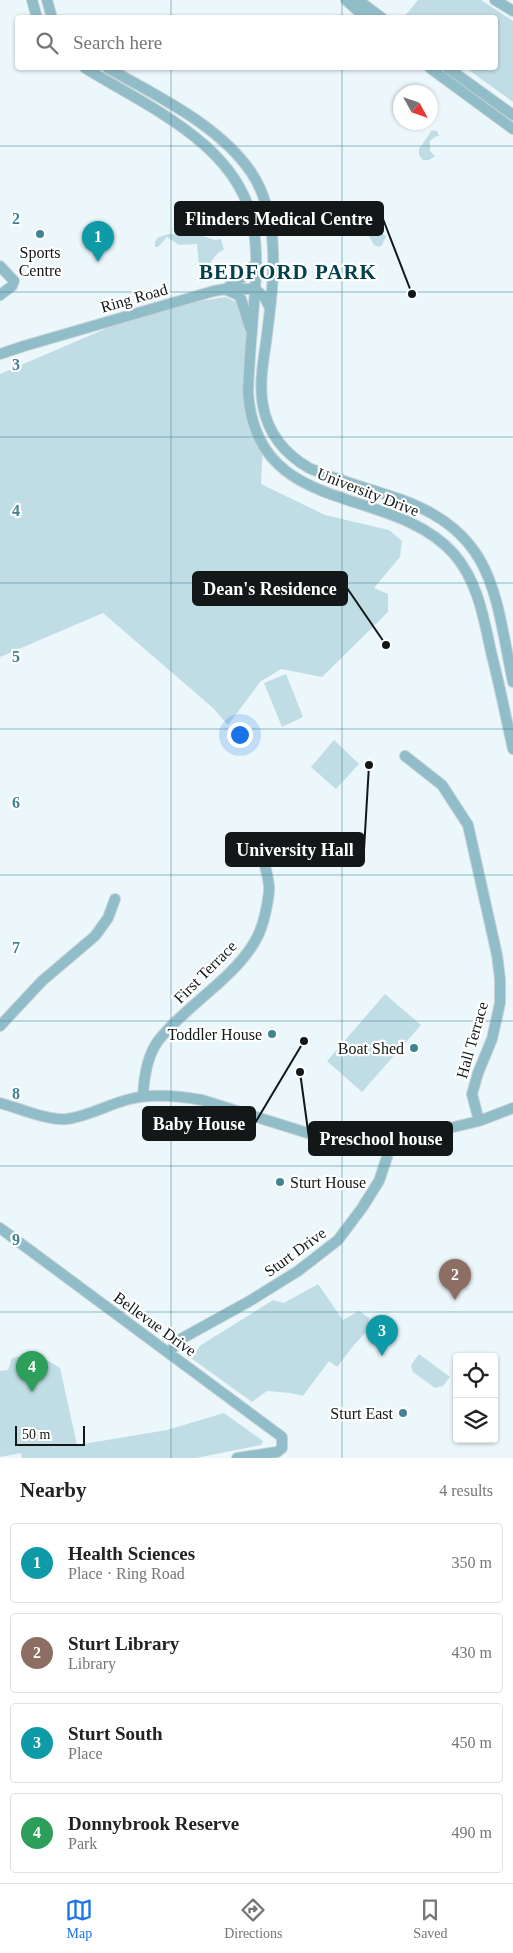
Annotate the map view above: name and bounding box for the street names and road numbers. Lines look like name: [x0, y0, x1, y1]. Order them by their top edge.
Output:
street label: Ring Road: [99, 280, 170, 317]
street label: University Drive: [314, 465, 421, 520]
street label: First Terrace: [170, 937, 240, 1007]
street label: Hall Terrace: [453, 1000, 491, 1080]
street label: Sturt Drive: [261, 1224, 329, 1280]
street label: Bellevue Drive: [111, 1289, 199, 1359]

